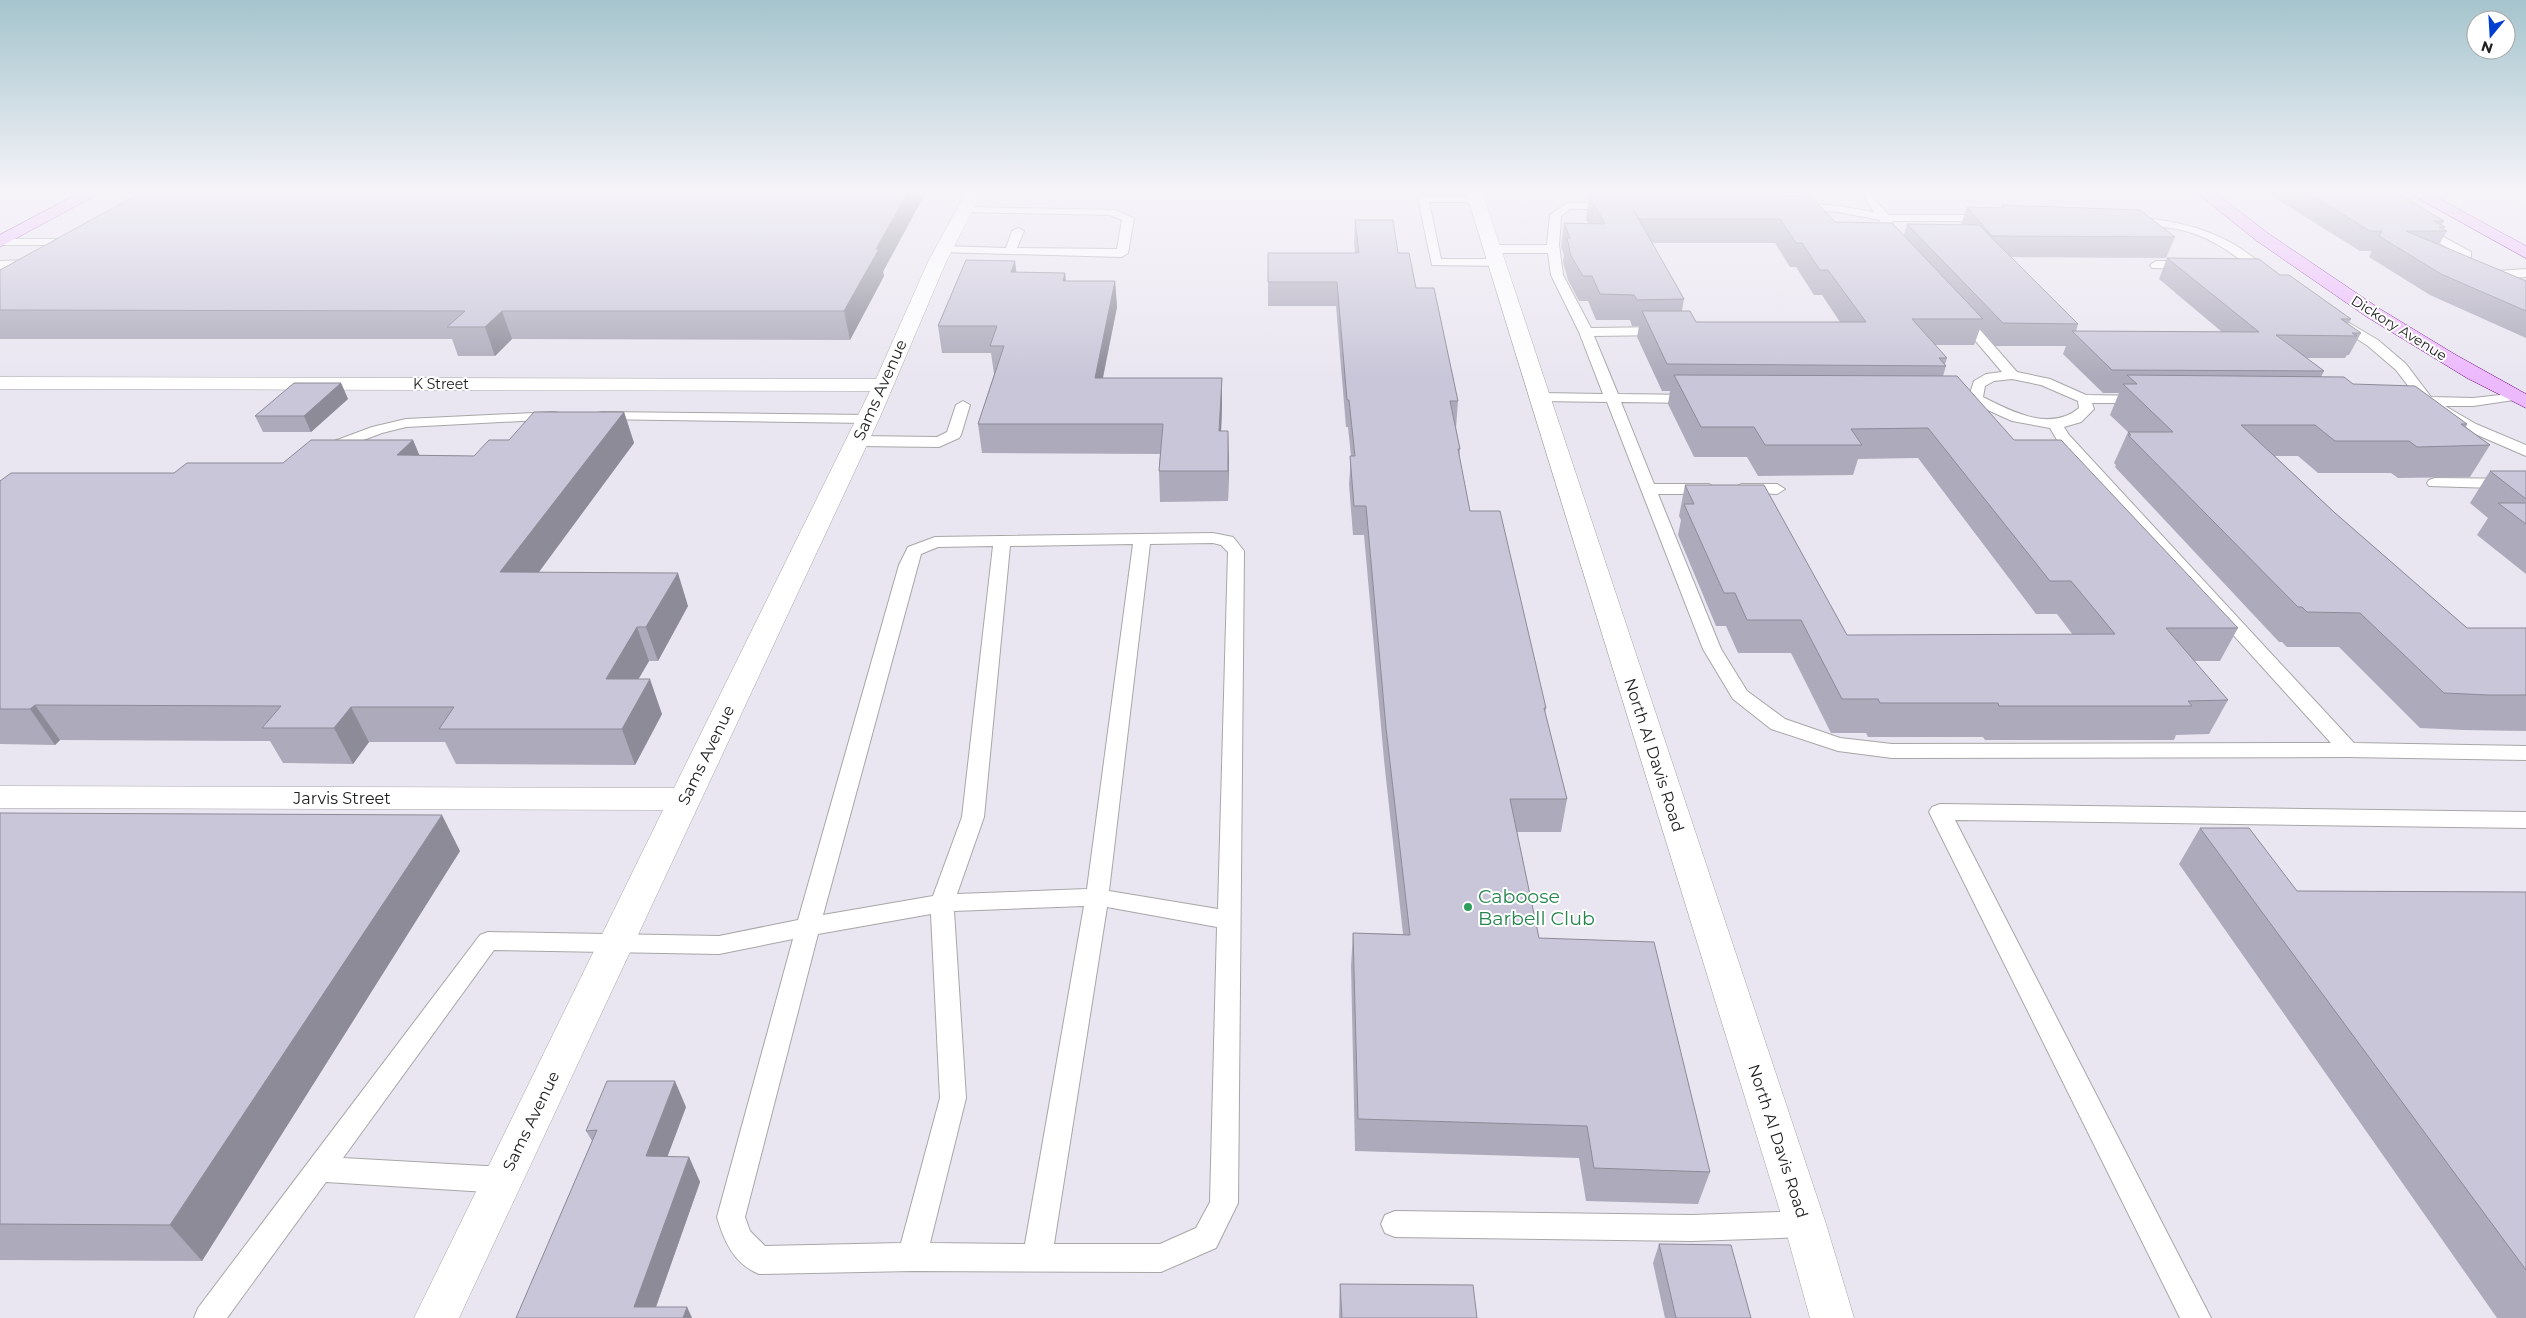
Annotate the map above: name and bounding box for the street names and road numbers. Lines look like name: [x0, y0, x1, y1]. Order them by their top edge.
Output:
street label: Dickory Avenue: [2348, 291, 2450, 365]
street label: Sams Avenue: [849, 337, 911, 443]
street label: K Street: [413, 375, 469, 393]
street label: North Al Davis Road: [1620, 676, 1688, 834]
street label: Sams Avenue: [674, 702, 738, 808]
street label: Jarvis Street: [292, 789, 391, 808]
street label: North Al Davis Road: [1744, 1062, 1812, 1220]
street label: Sams Avenue: [499, 1068, 563, 1174]

